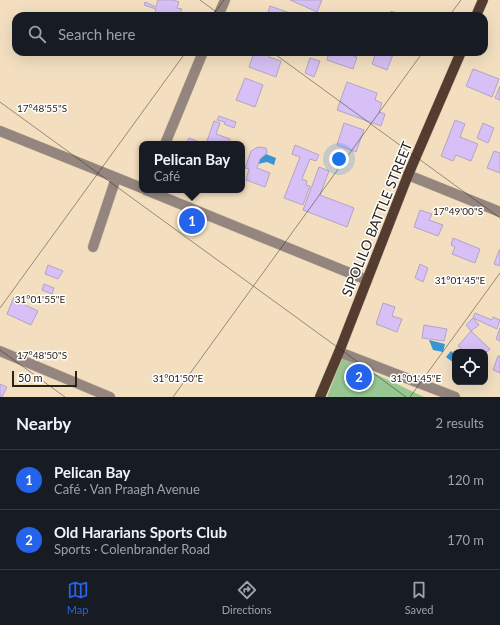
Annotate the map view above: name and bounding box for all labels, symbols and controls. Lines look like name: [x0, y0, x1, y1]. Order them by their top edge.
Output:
search box: [12, 12, 488, 56]
icon: search: [26, 23, 48, 45]
text: Search here: [58, 25, 135, 43]
text: 17°48'55"S: [17, 102, 67, 114]
street label: SIPOLILO BATTLE STREET: [338, 138, 416, 299]
popup: [139, 141, 245, 193]
your location: [329, 149, 349, 169]
text: Pelican Bay: [154, 150, 230, 168]
text: Café: [154, 168, 180, 184]
text: 17°49'00"S: [433, 205, 483, 217]
pin: 1: [179, 206, 205, 236]
text: 31°01'45"E: [435, 274, 485, 286]
text: 31°01'55"E: [15, 293, 65, 305]
text: 17°48'50"S: [17, 349, 67, 361]
map controls: [452, 349, 488, 385]
button: locate: [452, 349, 488, 385]
pin: 2: [346, 362, 372, 392]
scale bar: [12, 369, 77, 388]
text: 50 m: [18, 371, 43, 384]
text: 31°01'50"E: [153, 372, 203, 384]
text: 31°01'45"E: [391, 372, 441, 384]
text: Nearby: [16, 413, 71, 434]
text: 2 results: [436, 415, 484, 431]
text: Pelican Bay: [54, 463, 131, 481]
text: 1: [25, 472, 33, 488]
text: 120 m: [447, 472, 484, 488]
text: Café · Van Praagh Avenue: [54, 481, 200, 497]
text: Old Hararians Sports Club: [54, 523, 227, 541]
text: 2: [25, 532, 33, 548]
text: 170 m: [447, 532, 484, 548]
text: Sports · Colenbrander Road: [54, 541, 210, 557]
tab: Map: [67, 579, 89, 616]
tab: Directions: [222, 579, 271, 616]
tab: Saved: [405, 579, 433, 616]

